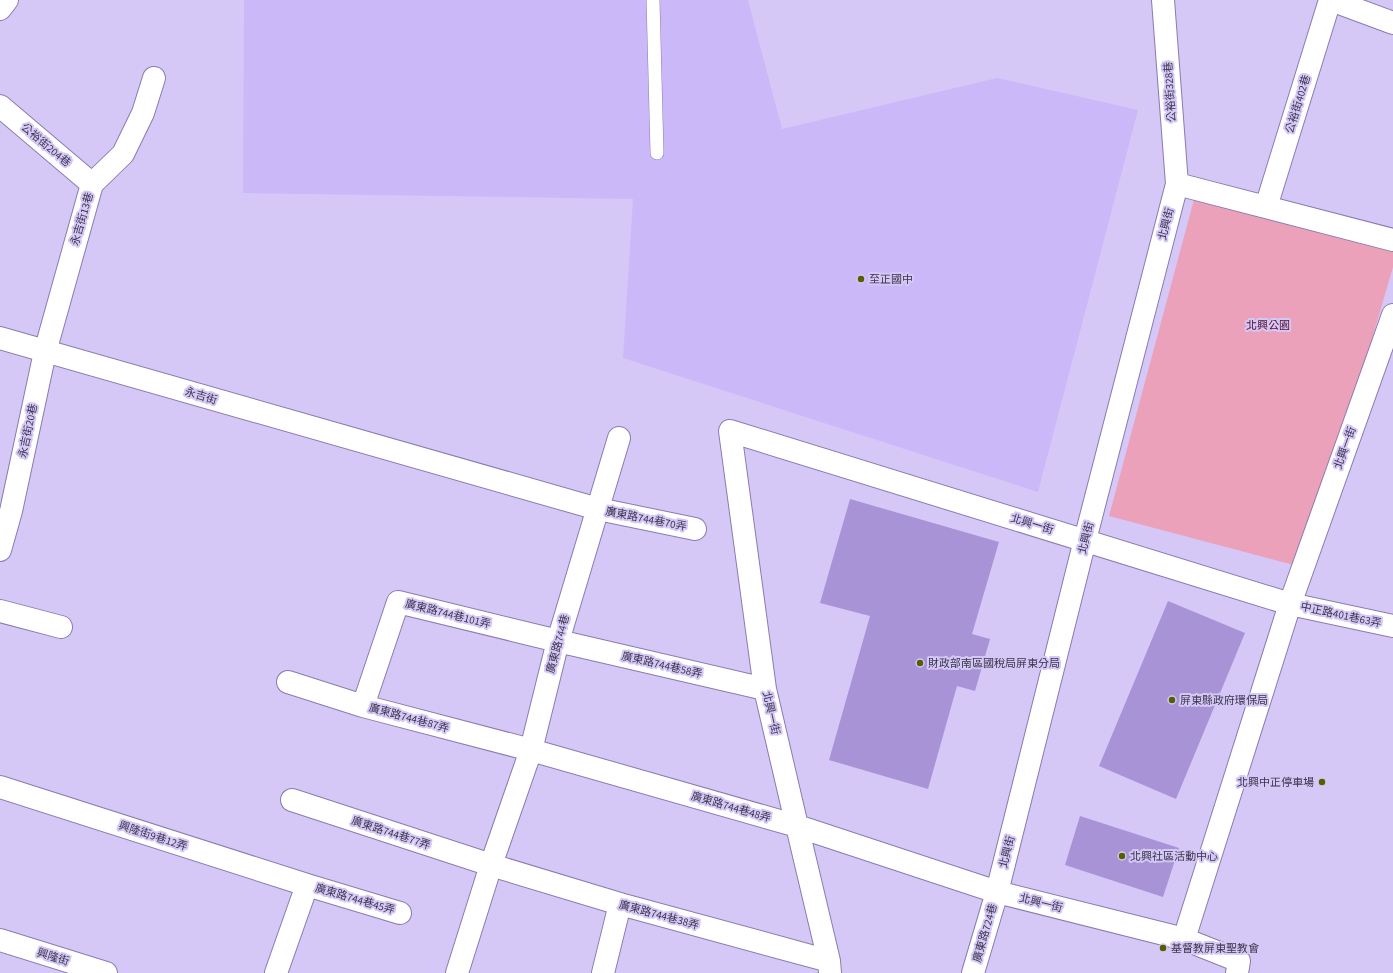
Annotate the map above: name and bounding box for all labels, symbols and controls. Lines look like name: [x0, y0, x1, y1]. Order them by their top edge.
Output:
street label: 公裕街328巷: [1160, 61, 1180, 123]
street label: 公裕街402巷: [1282, 73, 1314, 135]
street label: 公裕街204巷: [18, 120, 74, 170]
street label: 永吉街13巷: [67, 191, 97, 247]
street label: 北興街: [1155, 206, 1177, 242]
place label: 至正國中: [869, 272, 913, 287]
marker: 至正國中: [856, 274, 866, 284]
park label: 北興公園: [1246, 318, 1290, 333]
street label: 永吉街: [183, 384, 219, 408]
street label: 永吉街20巷: [15, 403, 41, 459]
street label: 北興一街: [1330, 425, 1360, 471]
street label: 廣東路744巷70弄: [604, 504, 688, 534]
street label: 北興一街: [1009, 510, 1055, 538]
street label: 北興街: [1075, 520, 1097, 556]
street label: 廣東路744巷101弄: [404, 596, 492, 632]
street label: 中正路401巷63弄: [1299, 599, 1383, 631]
street label: 廣東路744巷: [543, 613, 573, 675]
street label: 廣東路744巷58弄: [620, 648, 704, 682]
place label: 財政部南區國稅局屏東分局: [928, 656, 1060, 671]
marker: 財政部南區國稅局屏東分局: [915, 658, 925, 668]
street label: 北興一街: [759, 690, 783, 736]
place label: 屏東縣政府環保局: [1180, 693, 1268, 708]
marker: 屏東縣政府環保局: [1167, 695, 1177, 705]
street label: 廣東路744巷87弄: [367, 700, 451, 736]
place label: 北興中正停車場: [1237, 775, 1314, 790]
marker: 北興中正停車場: [1317, 777, 1327, 787]
street label: 廣東路744巷48弄: [689, 788, 773, 826]
street label: 廣東路744巷77弄: [350, 813, 432, 853]
street label: 興隆街9巷12弄: [117, 818, 189, 854]
street label: 北興街: [996, 834, 1018, 870]
place label: 北興社區活動中心: [1130, 849, 1218, 864]
marker: 北興社區活動中心: [1117, 851, 1127, 861]
street label: 廣東路744巷45弄: [313, 880, 397, 918]
street label: 北興一街: [1018, 890, 1064, 916]
street label: 廣東路744巷38弄: [617, 897, 701, 933]
street label: 廣東路724巷: [969, 902, 1001, 964]
place label: 基督教屏東聖教會: [1171, 941, 1259, 956]
marker: 基督教屏東聖教會: [1158, 943, 1168, 953]
street label: 興隆街: [35, 945, 71, 969]

